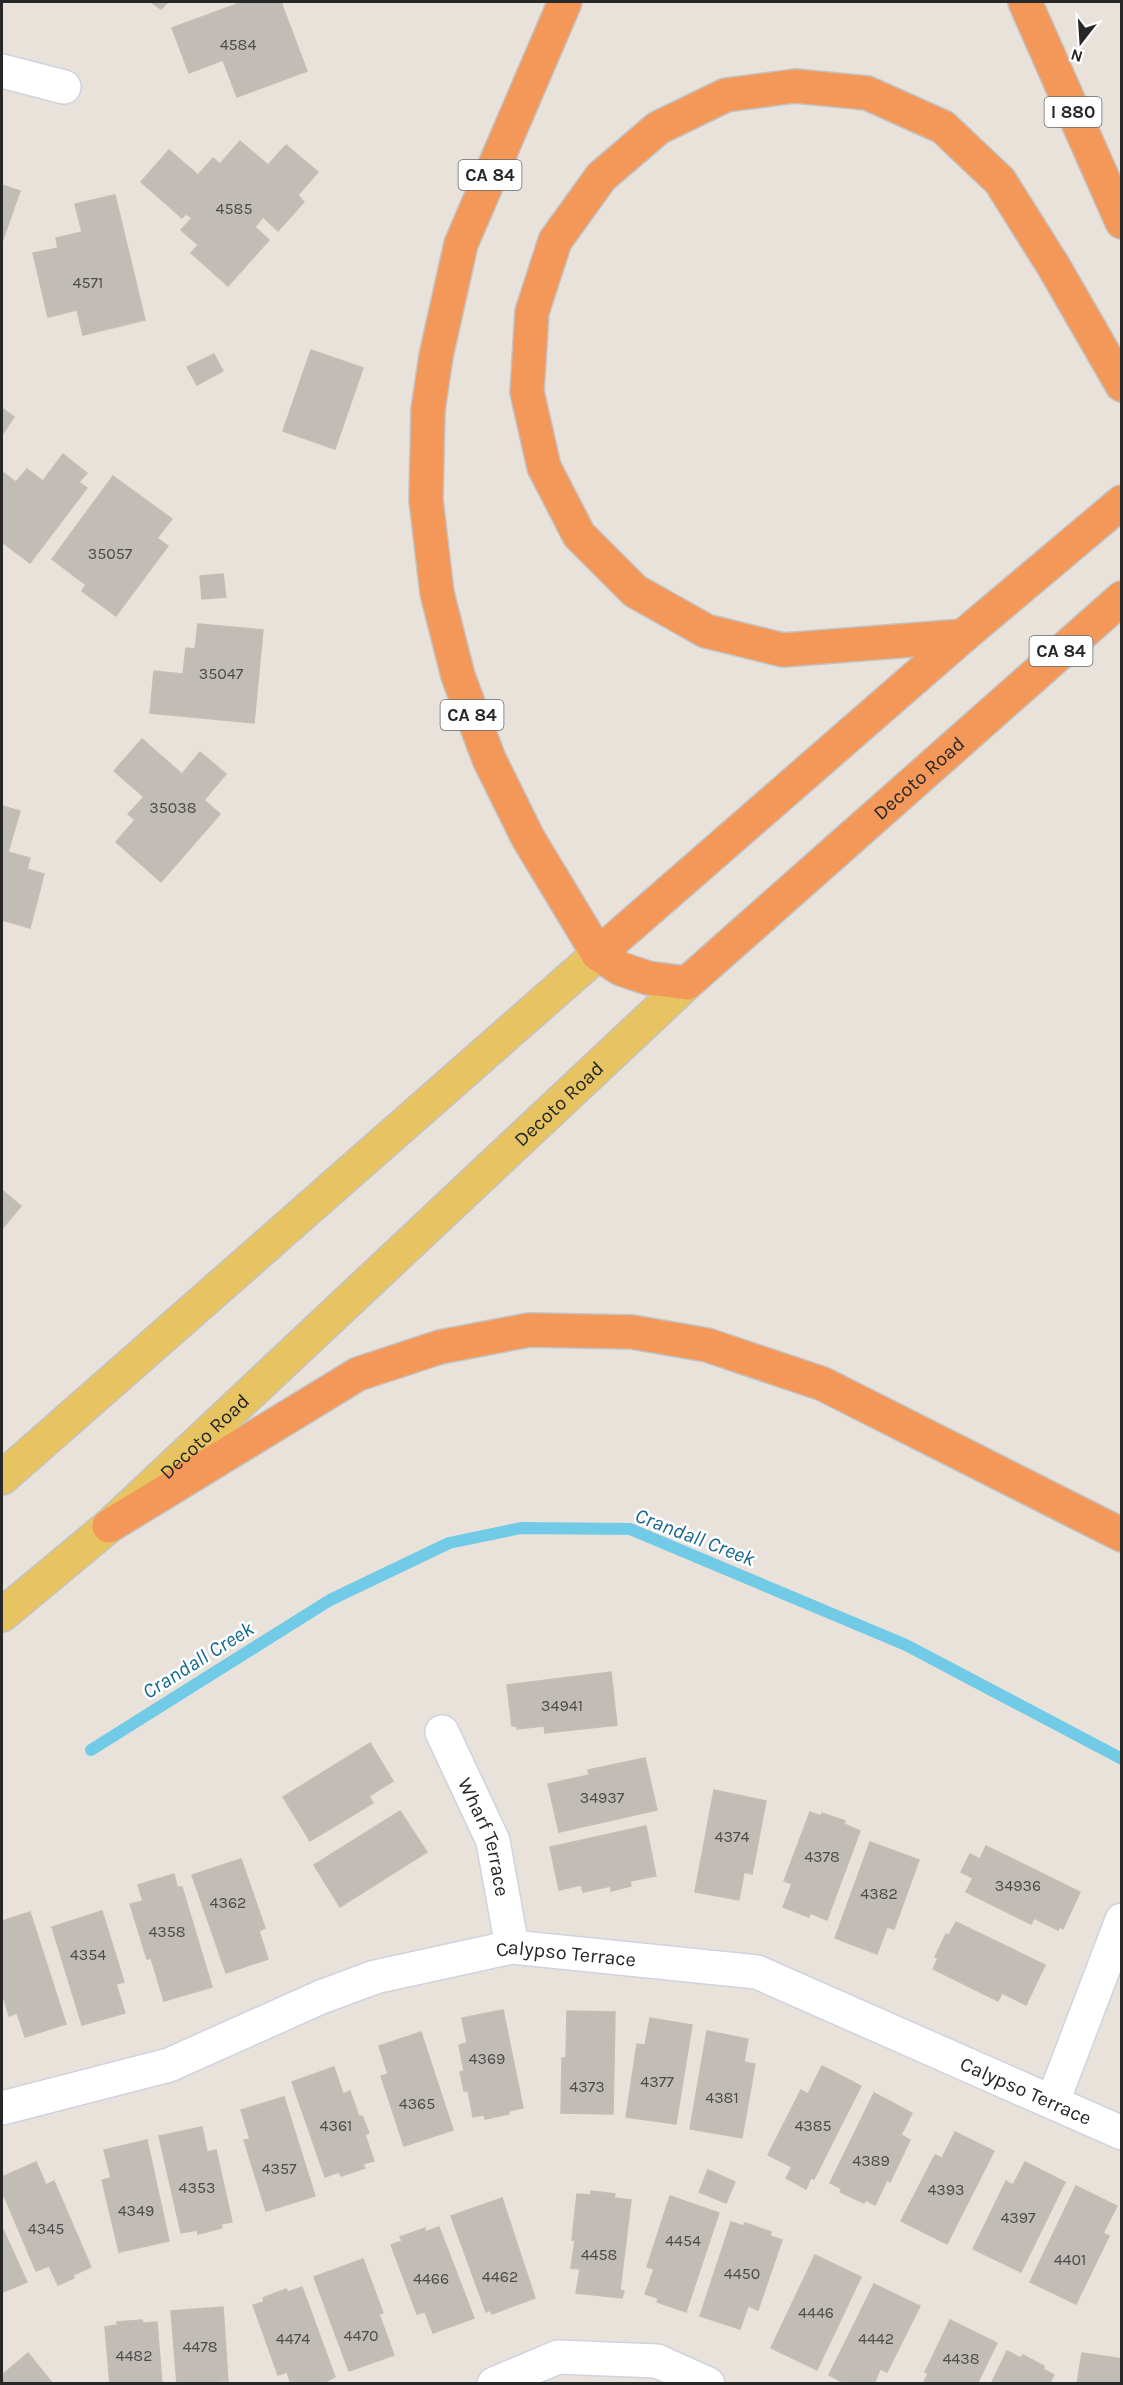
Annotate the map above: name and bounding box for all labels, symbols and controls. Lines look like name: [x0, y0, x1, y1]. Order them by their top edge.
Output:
north arrow: [1051, 12, 1111, 72]
house number: 4584: [220, 35, 256, 54]
text: N: [1068, 45, 1085, 67]
road number: I 880: [1044, 97, 1102, 127]
road number: CA 84: [458, 160, 522, 190]
house number: 4585: [216, 199, 252, 218]
house number: 4571: [73, 273, 103, 292]
house number: 35057: [88, 544, 133, 563]
road number: CA 84: [1030, 636, 1092, 666]
house number: 35047: [199, 664, 244, 683]
road number: CA 84: [440, 700, 504, 730]
street label: Decoto Road: [868, 731, 969, 824]
house number: 35038: [149, 798, 197, 817]
street label: Decoto Road: [509, 1056, 608, 1151]
street label: Decoto Road: [155, 1389, 254, 1484]
water label: Crandall Creek: [632, 1503, 759, 1571]
water label: Crandall Creek: [138, 1616, 258, 1704]
house number: 34941: [541, 1696, 583, 1715]
street label: Wharf Terrace: [453, 1774, 514, 1898]
house number: 34937: [580, 1788, 625, 1807]
house number: 4374: [715, 1827, 749, 1846]
house number: 4378: [804, 1847, 840, 1866]
house number: 34936: [995, 1876, 1041, 1895]
house number: 4382: [860, 1884, 898, 1903]
house number: 4362: [210, 1893, 246, 1912]
house number: 4358: [148, 1922, 186, 1941]
street label: Calypso Terrace: [494, 1935, 637, 1971]
house number: 4354: [70, 1945, 106, 1964]
house number: 4369: [469, 2049, 505, 2068]
street label: Calypso Terrace: [957, 2052, 1095, 2130]
house number: 4377: [640, 2072, 674, 2091]
house number: 4373: [569, 2077, 605, 2096]
house number: 4381: [705, 2088, 739, 2107]
house number: 4365: [399, 2094, 435, 2113]
house number: 4361: [320, 2116, 352, 2135]
house number: 4385: [794, 2116, 832, 2135]
house number: 4389: [852, 2151, 890, 2170]
house number: 4357: [262, 2159, 297, 2178]
house number: 4353: [179, 2178, 215, 2197]
house number: 4393: [927, 2180, 965, 2199]
house number: 4349: [118, 2201, 154, 2220]
house number: 4397: [1000, 2208, 1036, 2227]
house number: 4345: [28, 2219, 64, 2238]
house number: 4454: [665, 2231, 701, 2250]
house number: 4458: [581, 2245, 617, 2264]
house number: 4401: [1054, 2250, 1086, 2269]
house number: 4450: [724, 2264, 760, 2283]
house number: 4462: [482, 2267, 518, 2286]
house number: 4466: [413, 2269, 449, 2288]
house number: 4446: [798, 2303, 834, 2322]
house number: 4470: [344, 2326, 378, 2345]
house number: 4474: [276, 2329, 310, 2348]
house number: 4442: [858, 2329, 894, 2348]
house number: 4478: [182, 2337, 218, 2356]
house number: 4482: [116, 2346, 152, 2365]
house number: 4438: [942, 2349, 980, 2368]

